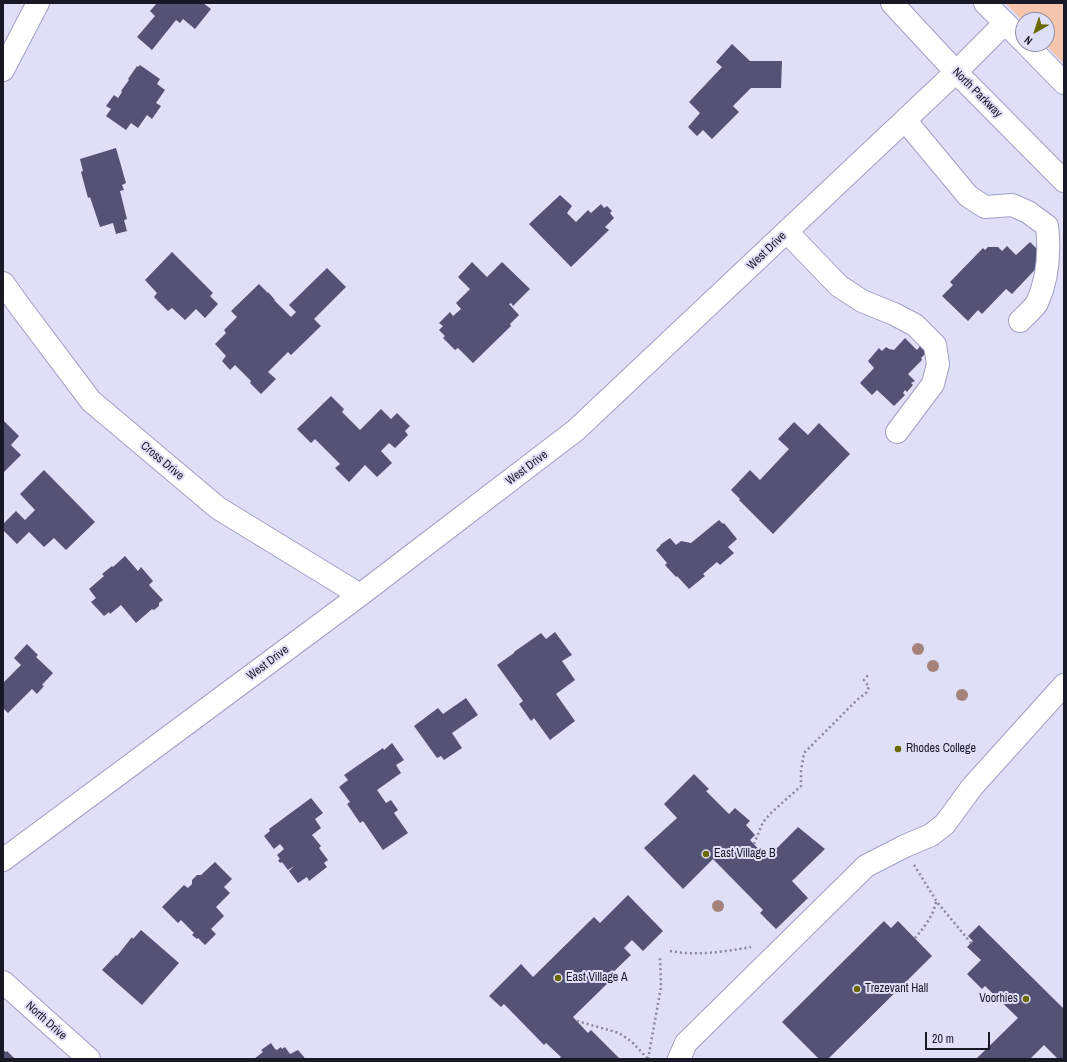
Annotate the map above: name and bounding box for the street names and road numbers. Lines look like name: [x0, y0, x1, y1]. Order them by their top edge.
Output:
street label: North Parkway: [949, 65, 1005, 121]
street label: West Drive: [745, 229, 789, 273]
street label: Cross Drive: [137, 439, 187, 483]
street label: West Drive: [503, 448, 551, 488]
street label: West Drive: [244, 643, 292, 683]
street label: North Drive: [22, 999, 70, 1043]

